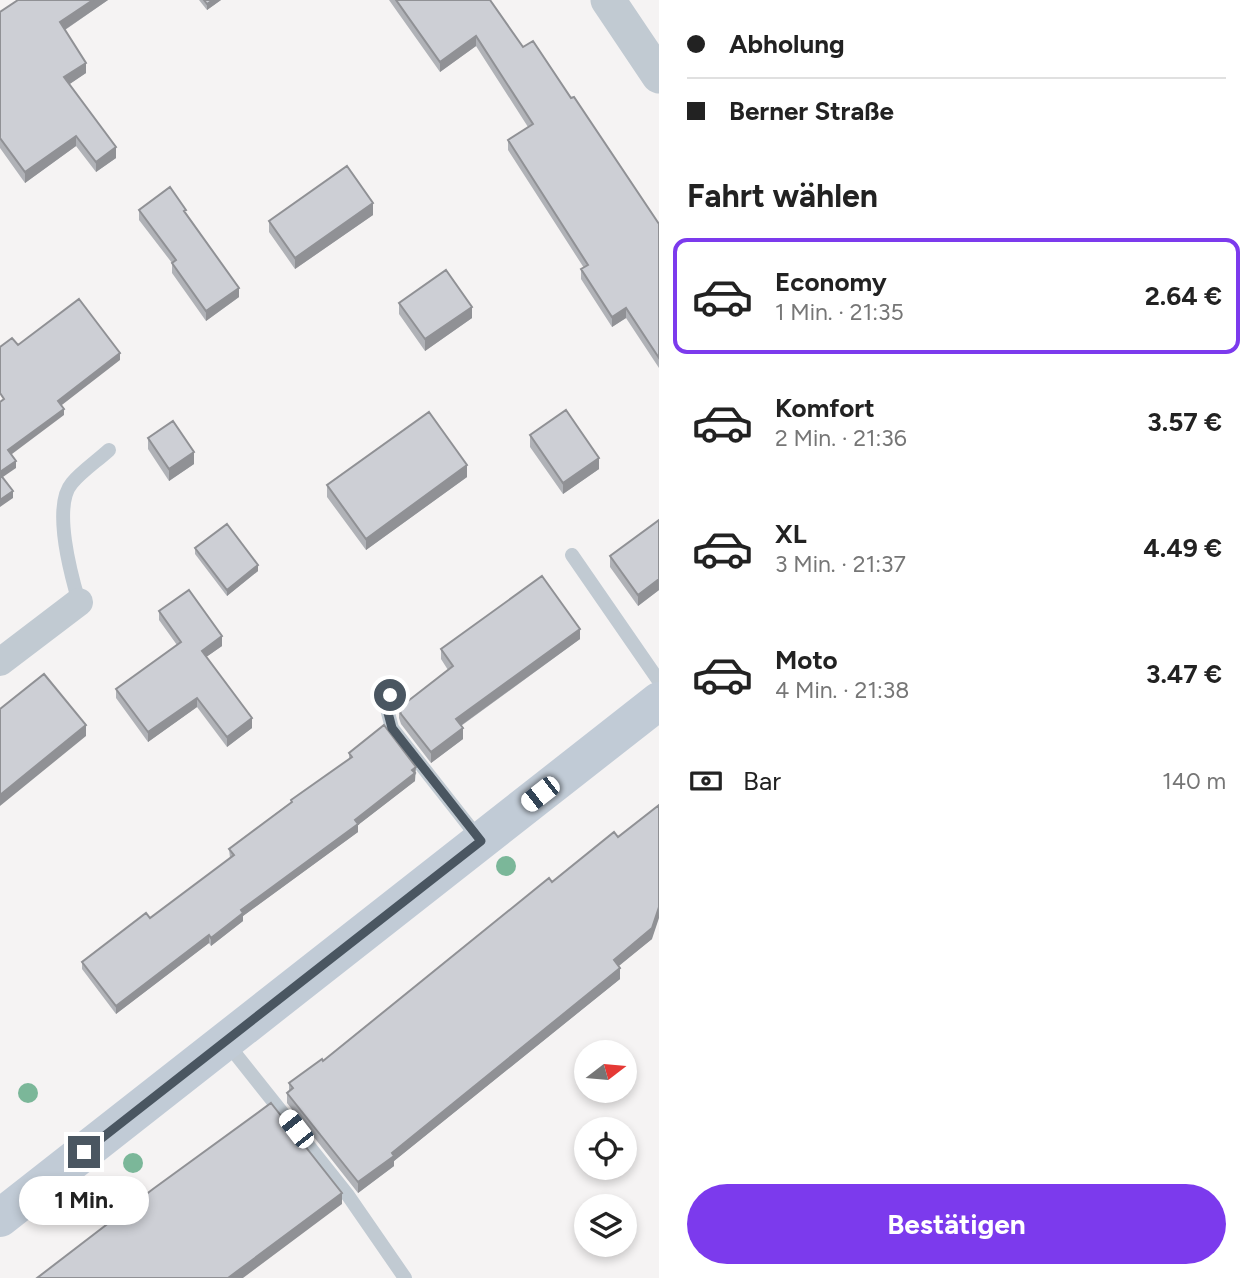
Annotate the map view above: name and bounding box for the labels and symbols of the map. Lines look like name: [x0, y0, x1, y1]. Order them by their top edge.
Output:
route start: [374, 679, 406, 711]
car: [517, 773, 564, 815]
north arrow: [574, 1040, 637, 1102]
car: [275, 1106, 318, 1152]
route end: [68, 1136, 100, 1168]
callout: 1 Min.: [19, 1176, 149, 1226]

